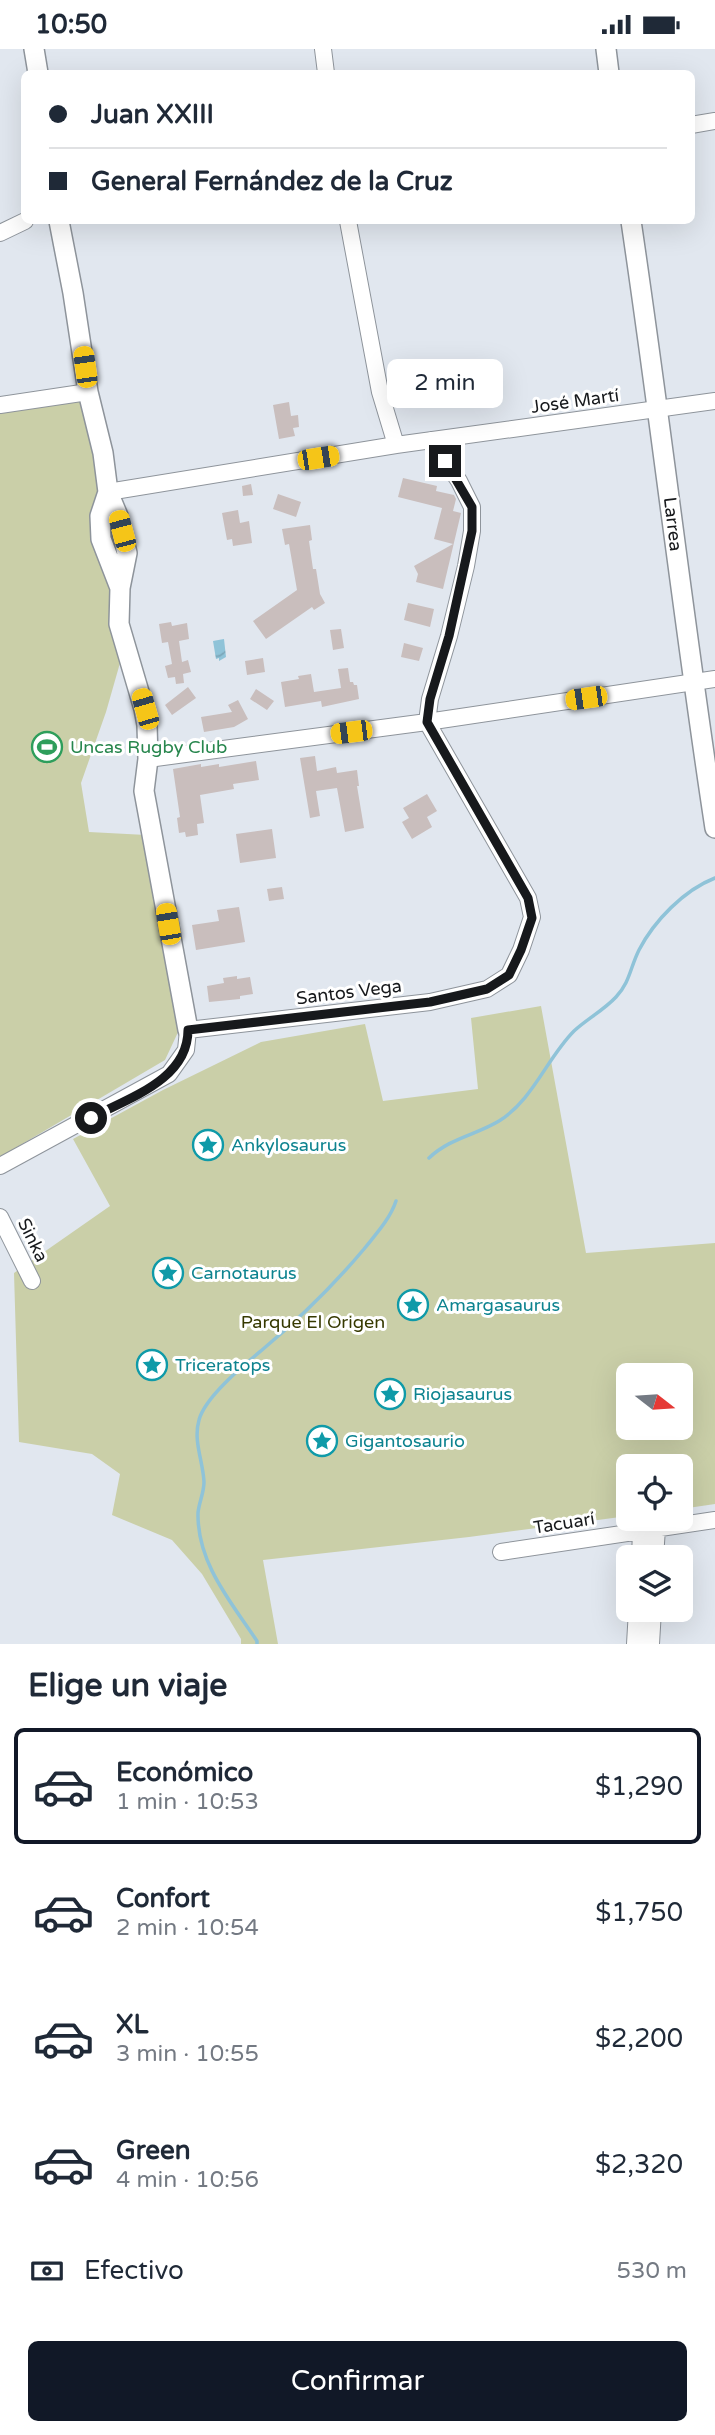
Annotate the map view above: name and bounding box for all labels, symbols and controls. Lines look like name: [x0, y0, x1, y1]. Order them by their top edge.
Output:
text: 10:50: [35, 9, 107, 40]
text: Juan XXIII: [91, 99, 214, 130]
text: General Fernández de la Cruz: [91, 166, 453, 197]
car: [72, 345, 99, 389]
callout: 2 min: [387, 359, 503, 409]
text: 2 min: [414, 369, 476, 397]
street label: José Martí: [530, 384, 621, 418]
car: [296, 444, 341, 472]
route end: [429, 445, 461, 477]
street label: Larrea: [659, 496, 687, 552]
car: [107, 508, 138, 554]
car: [564, 685, 609, 711]
car: [130, 686, 161, 732]
car: [329, 719, 374, 745]
sports icon: Uncas Rugby Club: [30, 730, 64, 764]
place label: Uncas Rugby Club: [70, 736, 227, 758]
car: [155, 901, 182, 947]
street label: Santos Vega: [295, 975, 403, 1009]
route start: [75, 1102, 107, 1134]
place icon: Ankylosaurus: [191, 1128, 225, 1162]
place label: Ankylosaurus: [231, 1134, 346, 1156]
street label: Sinka: [13, 1214, 53, 1266]
place icon: Carnotaurus: [151, 1256, 185, 1290]
place label: Carnotaurus: [191, 1262, 297, 1284]
place icon: Amargasaurus: [396, 1288, 430, 1322]
place label: Amargasaurus: [436, 1294, 560, 1316]
park label: Parque El Origen: [241, 1311, 385, 1333]
place icon: Triceratops: [135, 1348, 169, 1382]
place label: Triceratops: [175, 1354, 270, 1376]
north arrow: [616, 1363, 693, 1440]
map controls: [616, 1363, 693, 1622]
place icon: Riojasaurus: [373, 1377, 407, 1411]
place label: Riojasaurus: [413, 1383, 512, 1405]
place icon: Gigantosaurio: [305, 1424, 339, 1458]
place label: Gigantosaurio: [345, 1430, 465, 1452]
button: locate: [616, 1454, 693, 1531]
street label: Tacuarí: [532, 1507, 597, 1539]
button: layers: [616, 1545, 693, 1622]
text: Elige un viaje: [28, 1667, 227, 1705]
icon: car: [32, 1755, 95, 1818]
text: Económico: [116, 1757, 253, 1788]
text: $1,290: [595, 1771, 683, 1802]
text: 1 min · 10:53: [116, 1788, 259, 1816]
icon: car: [32, 1881, 95, 1944]
text: Confort: [116, 1883, 210, 1914]
text: $1,750: [595, 1897, 683, 1928]
text: 2 min · 10:54: [116, 1914, 259, 1942]
icon: car: [32, 2007, 95, 2070]
text: XL: [116, 2009, 148, 2040]
text: $2,200: [595, 2023, 683, 2054]
text: 3 min · 10:55: [116, 2040, 259, 2068]
icon: car: [32, 2133, 95, 2196]
text: Green: [116, 2135, 191, 2166]
text: $2,320: [595, 2149, 683, 2180]
text: 4 min · 10:56: [116, 2166, 259, 2194]
icon: cash: [28, 2252, 66, 2290]
text: Efectivo: [84, 2255, 184, 2286]
text: 530 m: [617, 2257, 687, 2285]
button: Confirmar: [28, 2341, 687, 2421]

